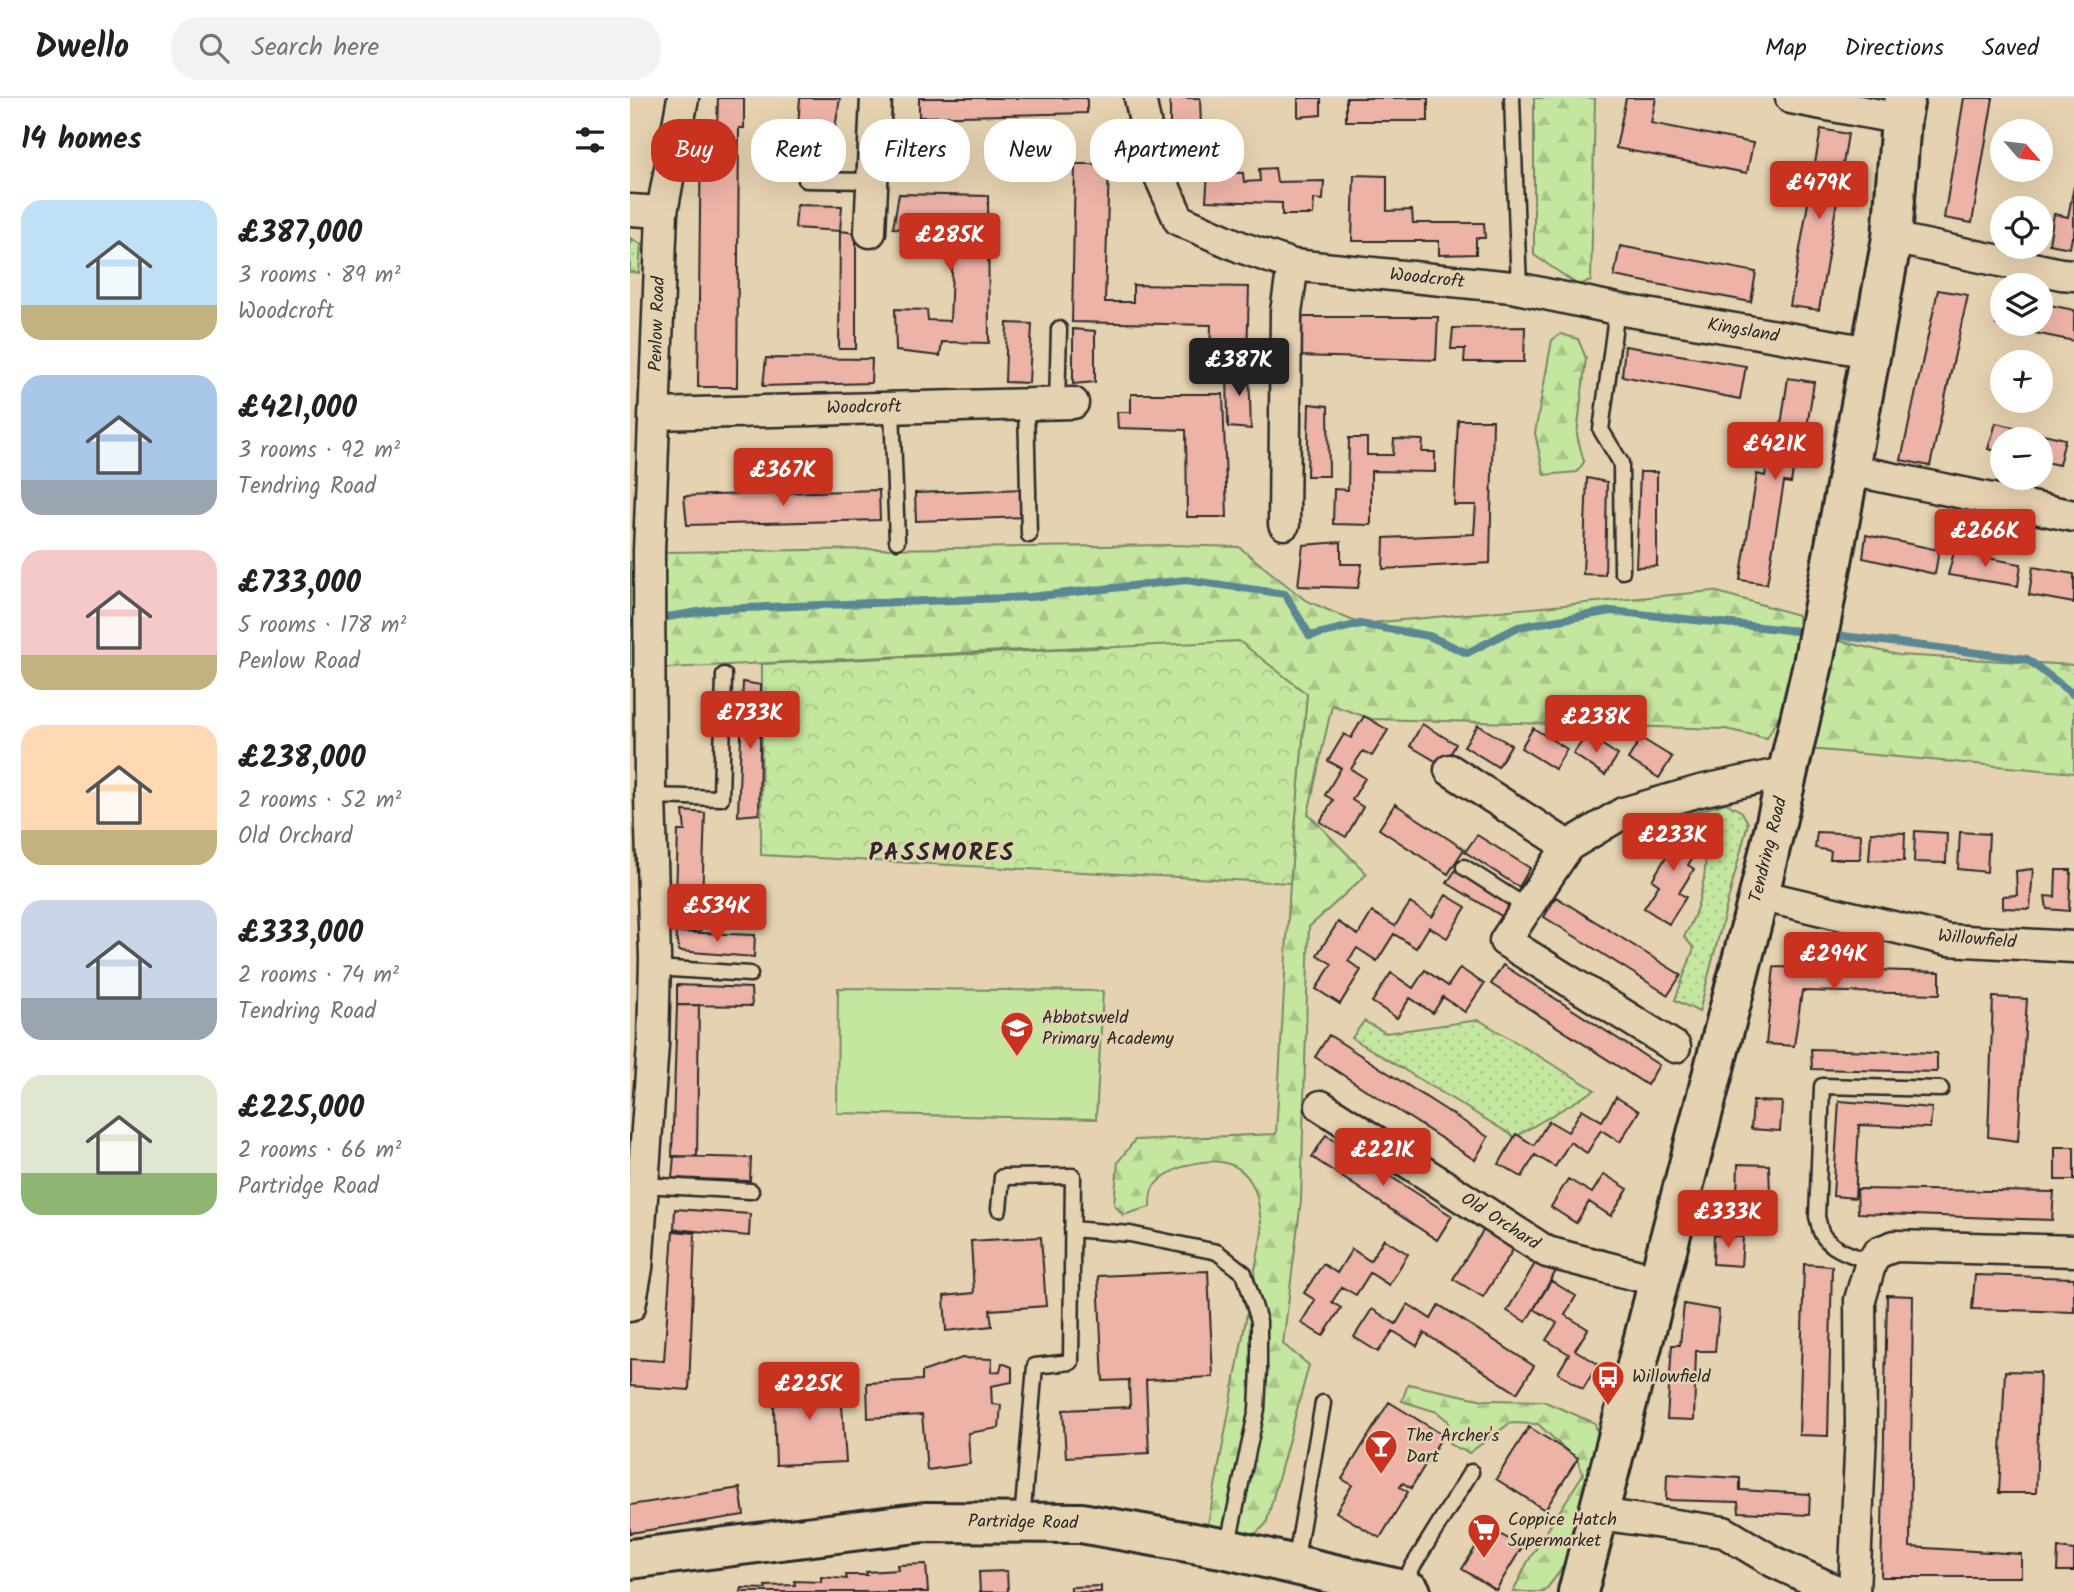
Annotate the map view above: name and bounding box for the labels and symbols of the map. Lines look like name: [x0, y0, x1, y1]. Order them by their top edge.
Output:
north arrow: [1990, 119, 2053, 182]
pin: £479K: [1770, 162, 1868, 221]
pin: £285K: [901, 214, 999, 273]
street label: Woodcroft: [1388, 261, 1467, 297]
street label: Penlow Road: [642, 275, 674, 372]
street label: Kingsland: [1705, 310, 1782, 352]
pin: £387K: [1190, 338, 1288, 398]
street label: Woodcroft: [826, 393, 903, 423]
pin: £421K: [1726, 422, 1824, 482]
pin: £367K: [734, 448, 832, 508]
pin: £266K: [1936, 510, 2034, 569]
pin: £733K: [701, 692, 799, 751]
pin: £238K: [1547, 696, 1645, 755]
street label: Tendring Road: [1742, 793, 1796, 906]
pin: £233K: [1624, 814, 1722, 873]
district label: PASSMORES: [869, 834, 1015, 873]
pin: £534K: [668, 884, 766, 944]
street label: Willowfield: [1937, 922, 2018, 958]
pin: £294K: [1785, 932, 1883, 992]
place label: Abbotsweld Primary Academy: [1042, 1004, 1174, 1054]
school or university icon: Abbotsweld Primary Academy: [998, 1009, 1036, 1058]
pin: £221K: [1334, 1128, 1432, 1188]
street label: Old Orchard: [1454, 1185, 1546, 1259]
pin: £333K: [1679, 1190, 1777, 1250]
bus stop icon: Willowfield: [1589, 1358, 1627, 1407]
pin: £225K: [760, 1362, 858, 1422]
place label: Willowfield: [1632, 1363, 1711, 1392]
place label: The Archer's Dart: [1406, 1422, 1500, 1472]
bar icon: The Archer's Dart: [1362, 1427, 1400, 1476]
place label: Coppice Hatch Supermarket: [1508, 1506, 1617, 1556]
street label: Partridge Road: [968, 1508, 1079, 1538]
supermarket icon: Coppice Hatch Supermarket: [1465, 1511, 1503, 1560]

